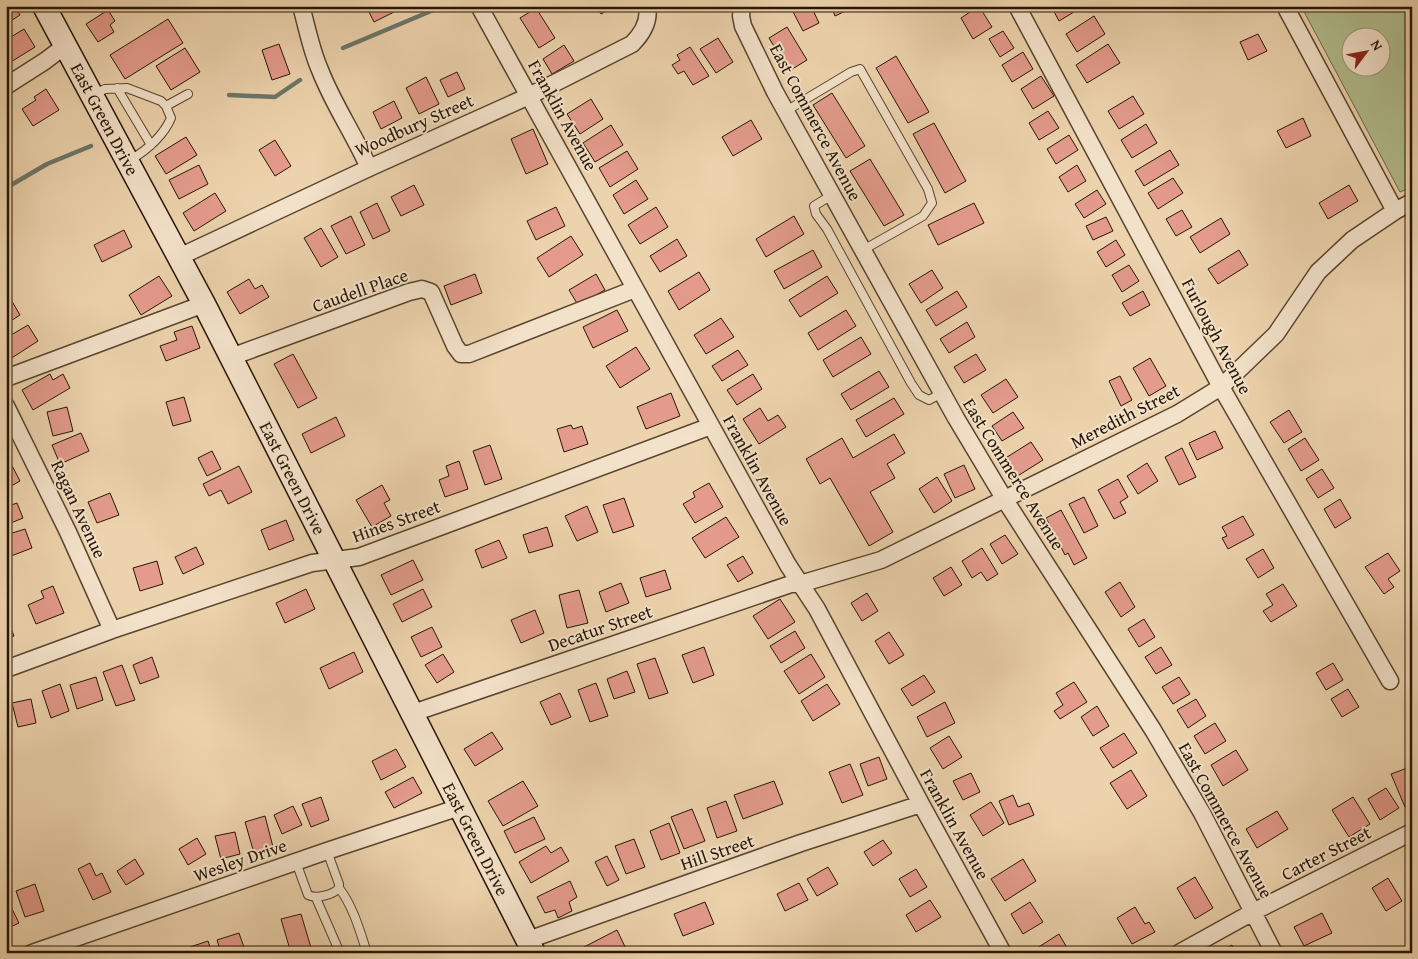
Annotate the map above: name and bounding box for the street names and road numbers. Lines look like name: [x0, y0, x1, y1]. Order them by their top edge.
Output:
street label: East Commerce Avenue: [763, 39, 869, 205]
street label: Franklin Avenue: [521, 55, 605, 175]
street label: East Green Drive: [64, 58, 146, 180]
street label: Woodbury Street: [350, 86, 478, 163]
street label: Caudell Place: [308, 261, 412, 319]
street label: Furlough Avenue: [1175, 273, 1259, 399]
street label: Meredith Street: [1066, 377, 1185, 455]
street label: East Commerce Avenue: [956, 393, 1072, 555]
street label: Franklin Avenue: [716, 410, 800, 530]
street label: East Green Drive: [253, 417, 333, 539]
street label: Ragan Avenue: [44, 455, 114, 563]
street label: Hines Street: [348, 492, 445, 549]
street label: Decatur Street: [544, 597, 656, 658]
street label: East Commerce Avenue: [1172, 737, 1280, 903]
street label: Franklin Avenue: [913, 764, 997, 884]
street label: East Green Drive: [436, 778, 516, 900]
street label: Carter Street: [1276, 819, 1376, 887]
street label: Hill Street: [676, 827, 758, 877]
street label: Wesley Drive: [190, 831, 290, 889]

